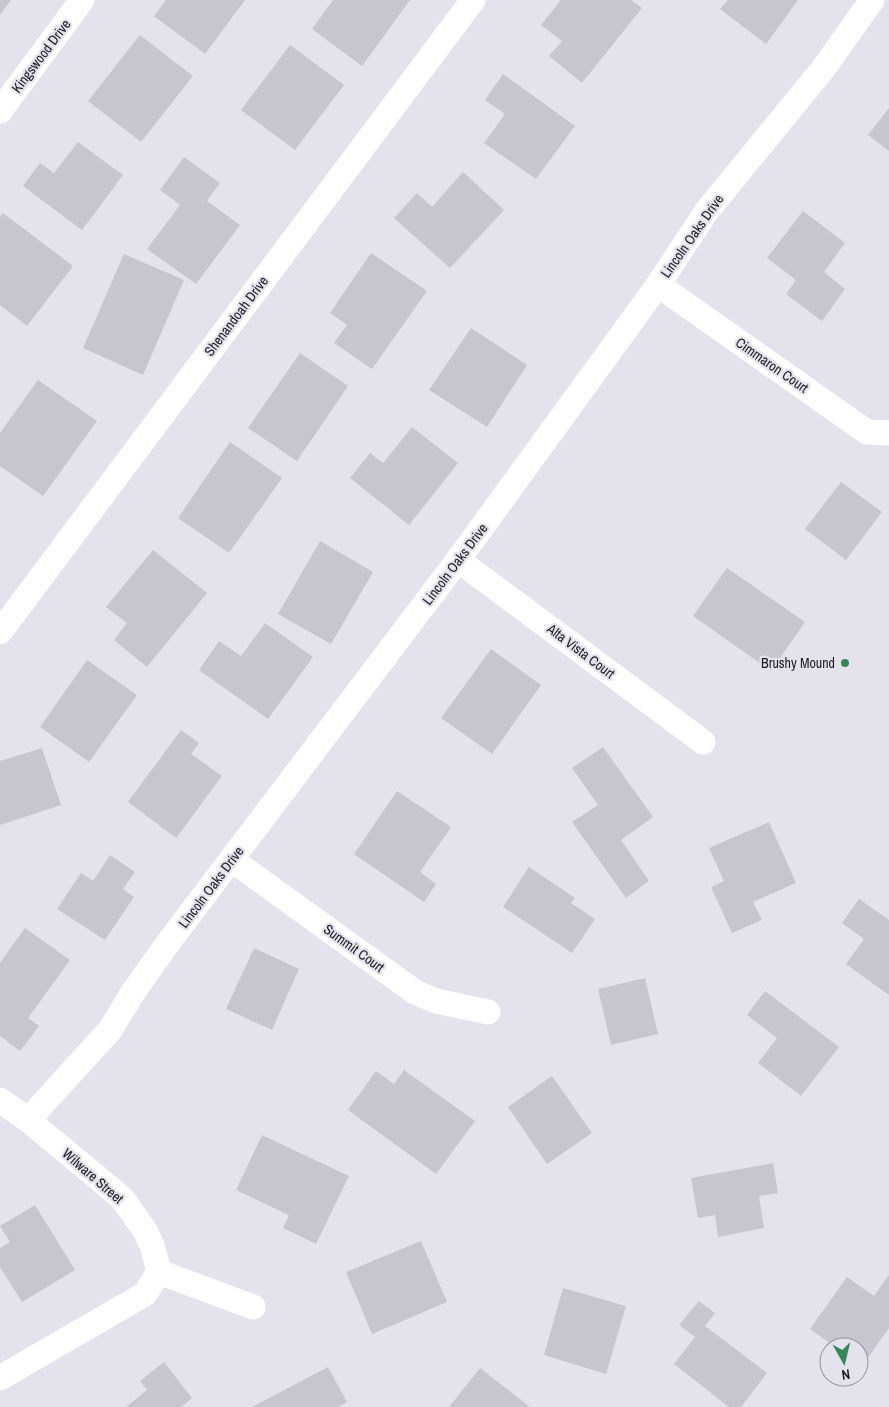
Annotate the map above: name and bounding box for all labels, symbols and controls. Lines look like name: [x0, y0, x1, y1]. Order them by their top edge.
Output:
street label: Kingswood Drive: [8, 16, 74, 96]
street label: Lincoln Oaks Drive: [657, 191, 727, 281]
street label: Shenandoah Drive: [200, 272, 272, 360]
street label: Cimmaron Court: [732, 333, 812, 397]
street label: Lincoln Oaks Drive: [418, 520, 492, 608]
street label: Alta Vista Court: [543, 619, 618, 682]
place label: Brushy Mound: [761, 654, 835, 672]
marker: Brushy Mound: [839, 657, 851, 669]
street label: Lincoln Oaks Drive: [174, 843, 248, 931]
street label: Summit Court: [320, 920, 388, 976]
street label: Wilware Street: [59, 1145, 127, 1207]
north arrow: [819, 1337, 869, 1387]
text: N: [840, 1365, 851, 1384]

